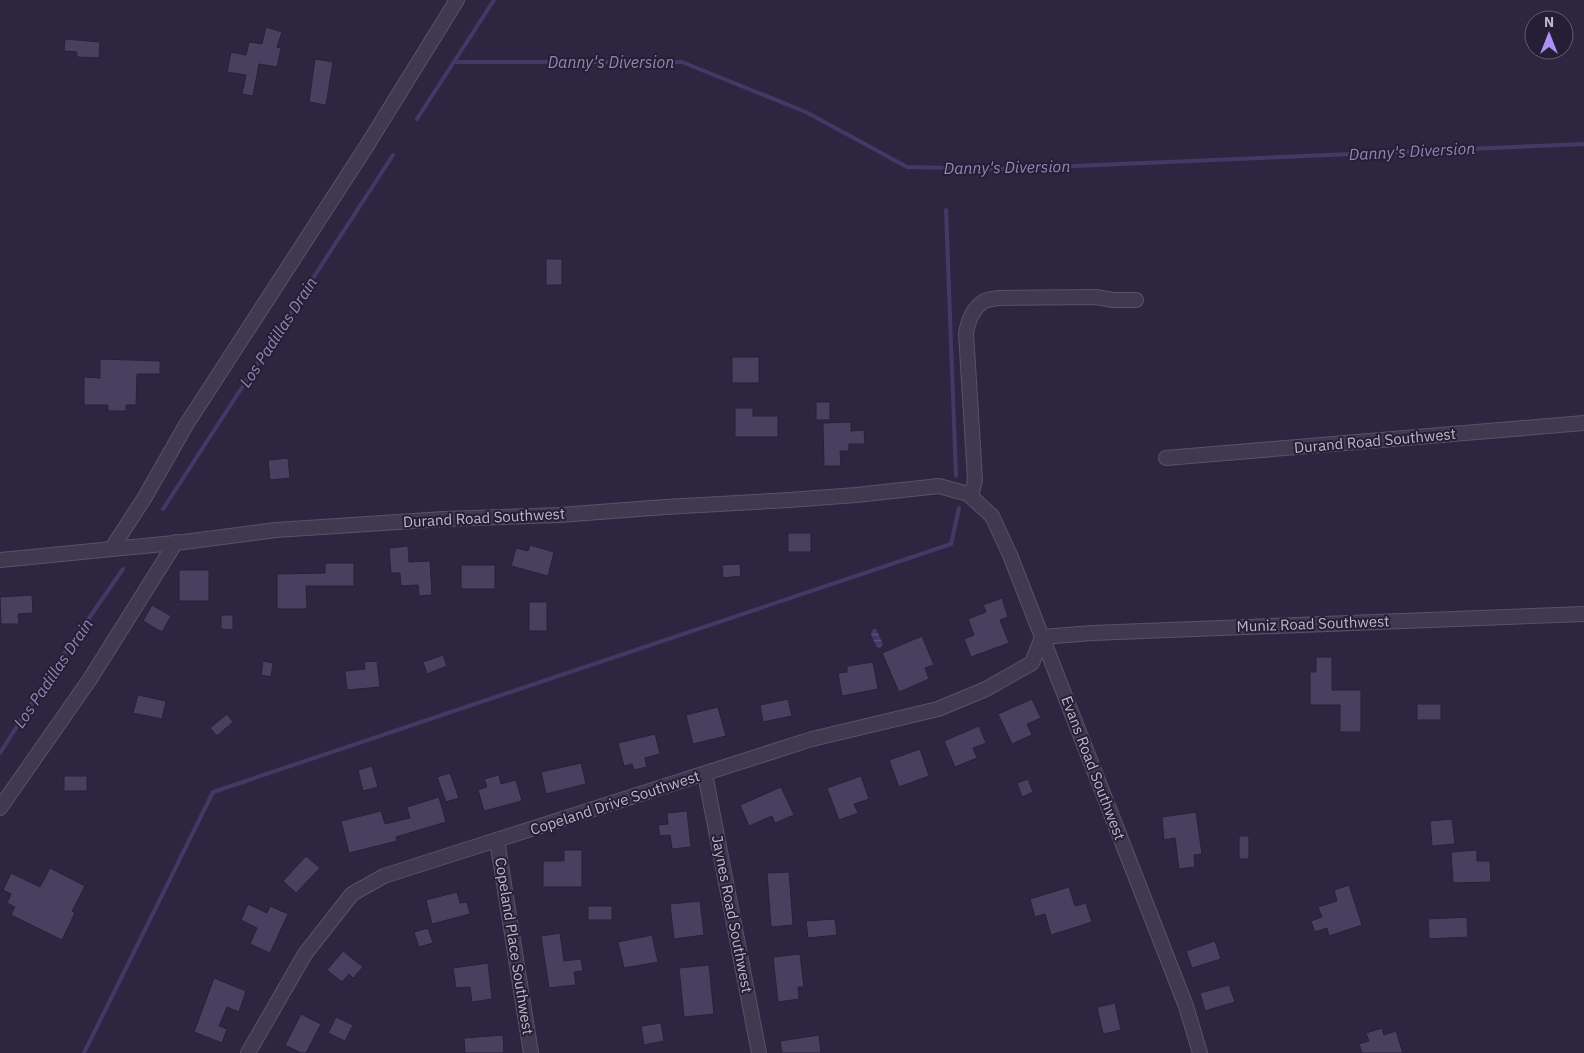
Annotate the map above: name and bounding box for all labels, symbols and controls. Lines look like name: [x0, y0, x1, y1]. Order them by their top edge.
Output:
north arrow: [1524, 10, 1574, 60]
text: N: [1544, 13, 1554, 31]
water label: Danny's Diversion: [548, 52, 674, 72]
water label: Danny's Diversion: [1348, 138, 1476, 164]
water label: Danny's Diversion: [943, 156, 1071, 178]
water label: Los Padillas Drain: [235, 273, 321, 391]
street label: Durand Road Southwest: [1293, 424, 1457, 457]
street label: Durand Road Southwest: [402, 504, 566, 531]
street label: Muniz Road Southwest: [1236, 611, 1390, 636]
water label: Los Padillas Drain: [9, 615, 97, 731]
street label: Evans Road Southwest: [1057, 693, 1130, 843]
street label: Copeland Drive Southwest: [528, 766, 702, 839]
street label: Jaynes Road Southwest: [708, 833, 757, 994]
street label: Copeland Place Southwest: [491, 856, 538, 1036]

